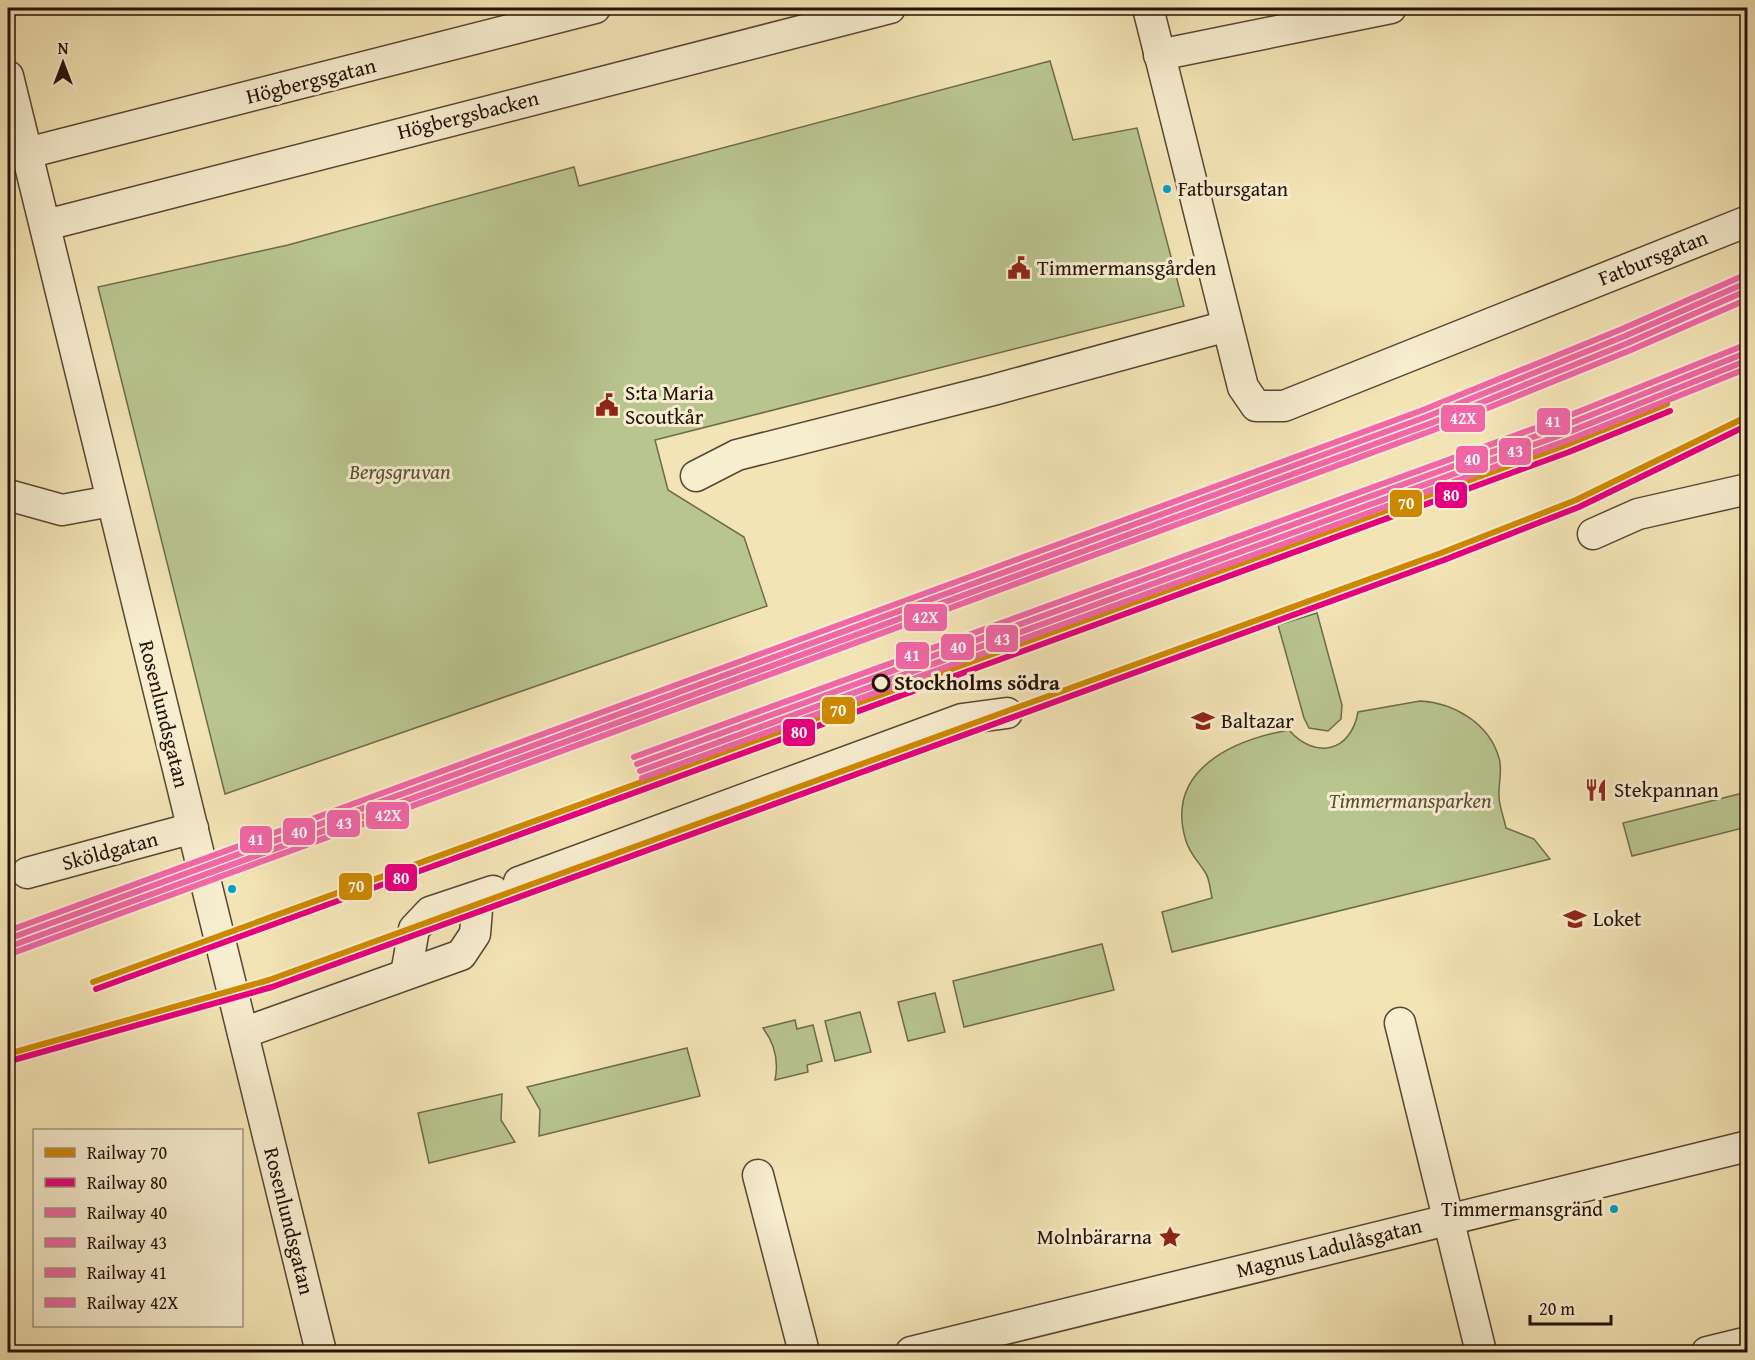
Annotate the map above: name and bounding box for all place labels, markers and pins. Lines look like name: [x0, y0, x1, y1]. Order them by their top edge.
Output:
place label: Fatbursgatan: [1178, 174, 1288, 203]
marker: Fatbursgatan: [1161, 183, 1173, 195]
place label: Timmermansgården: [1037, 252, 1217, 283]
public building icon: Timmermansgården: [1006, 255, 1032, 281]
place label: S:ta Maria Scoutkår: [625, 377, 714, 432]
public building icon: S:ta Maria Scoutkår: [594, 392, 620, 418]
place label: Stockholms södra: [894, 667, 1060, 698]
marker: Stockholms södra: [872, 674, 890, 692]
place label: Baltazar: [1221, 705, 1294, 736]
school or university icon: Baltazar: [1190, 708, 1216, 734]
place label: Stekpannan: [1614, 774, 1719, 805]
restaurant icon: Stekpannan: [1583, 777, 1609, 803]
unlabelled marker: [226, 883, 238, 895]
place label: Loket: [1593, 903, 1642, 934]
school or university icon: Loket: [1562, 906, 1588, 932]
place label: Timmermansgränd: [1441, 1194, 1603, 1223]
marker: Timmermansgränd: [1608, 1203, 1620, 1215]
place label: Molnbärarna: [1037, 1221, 1152, 1252]
place icon: Molnbärarna: [1157, 1224, 1183, 1250]

